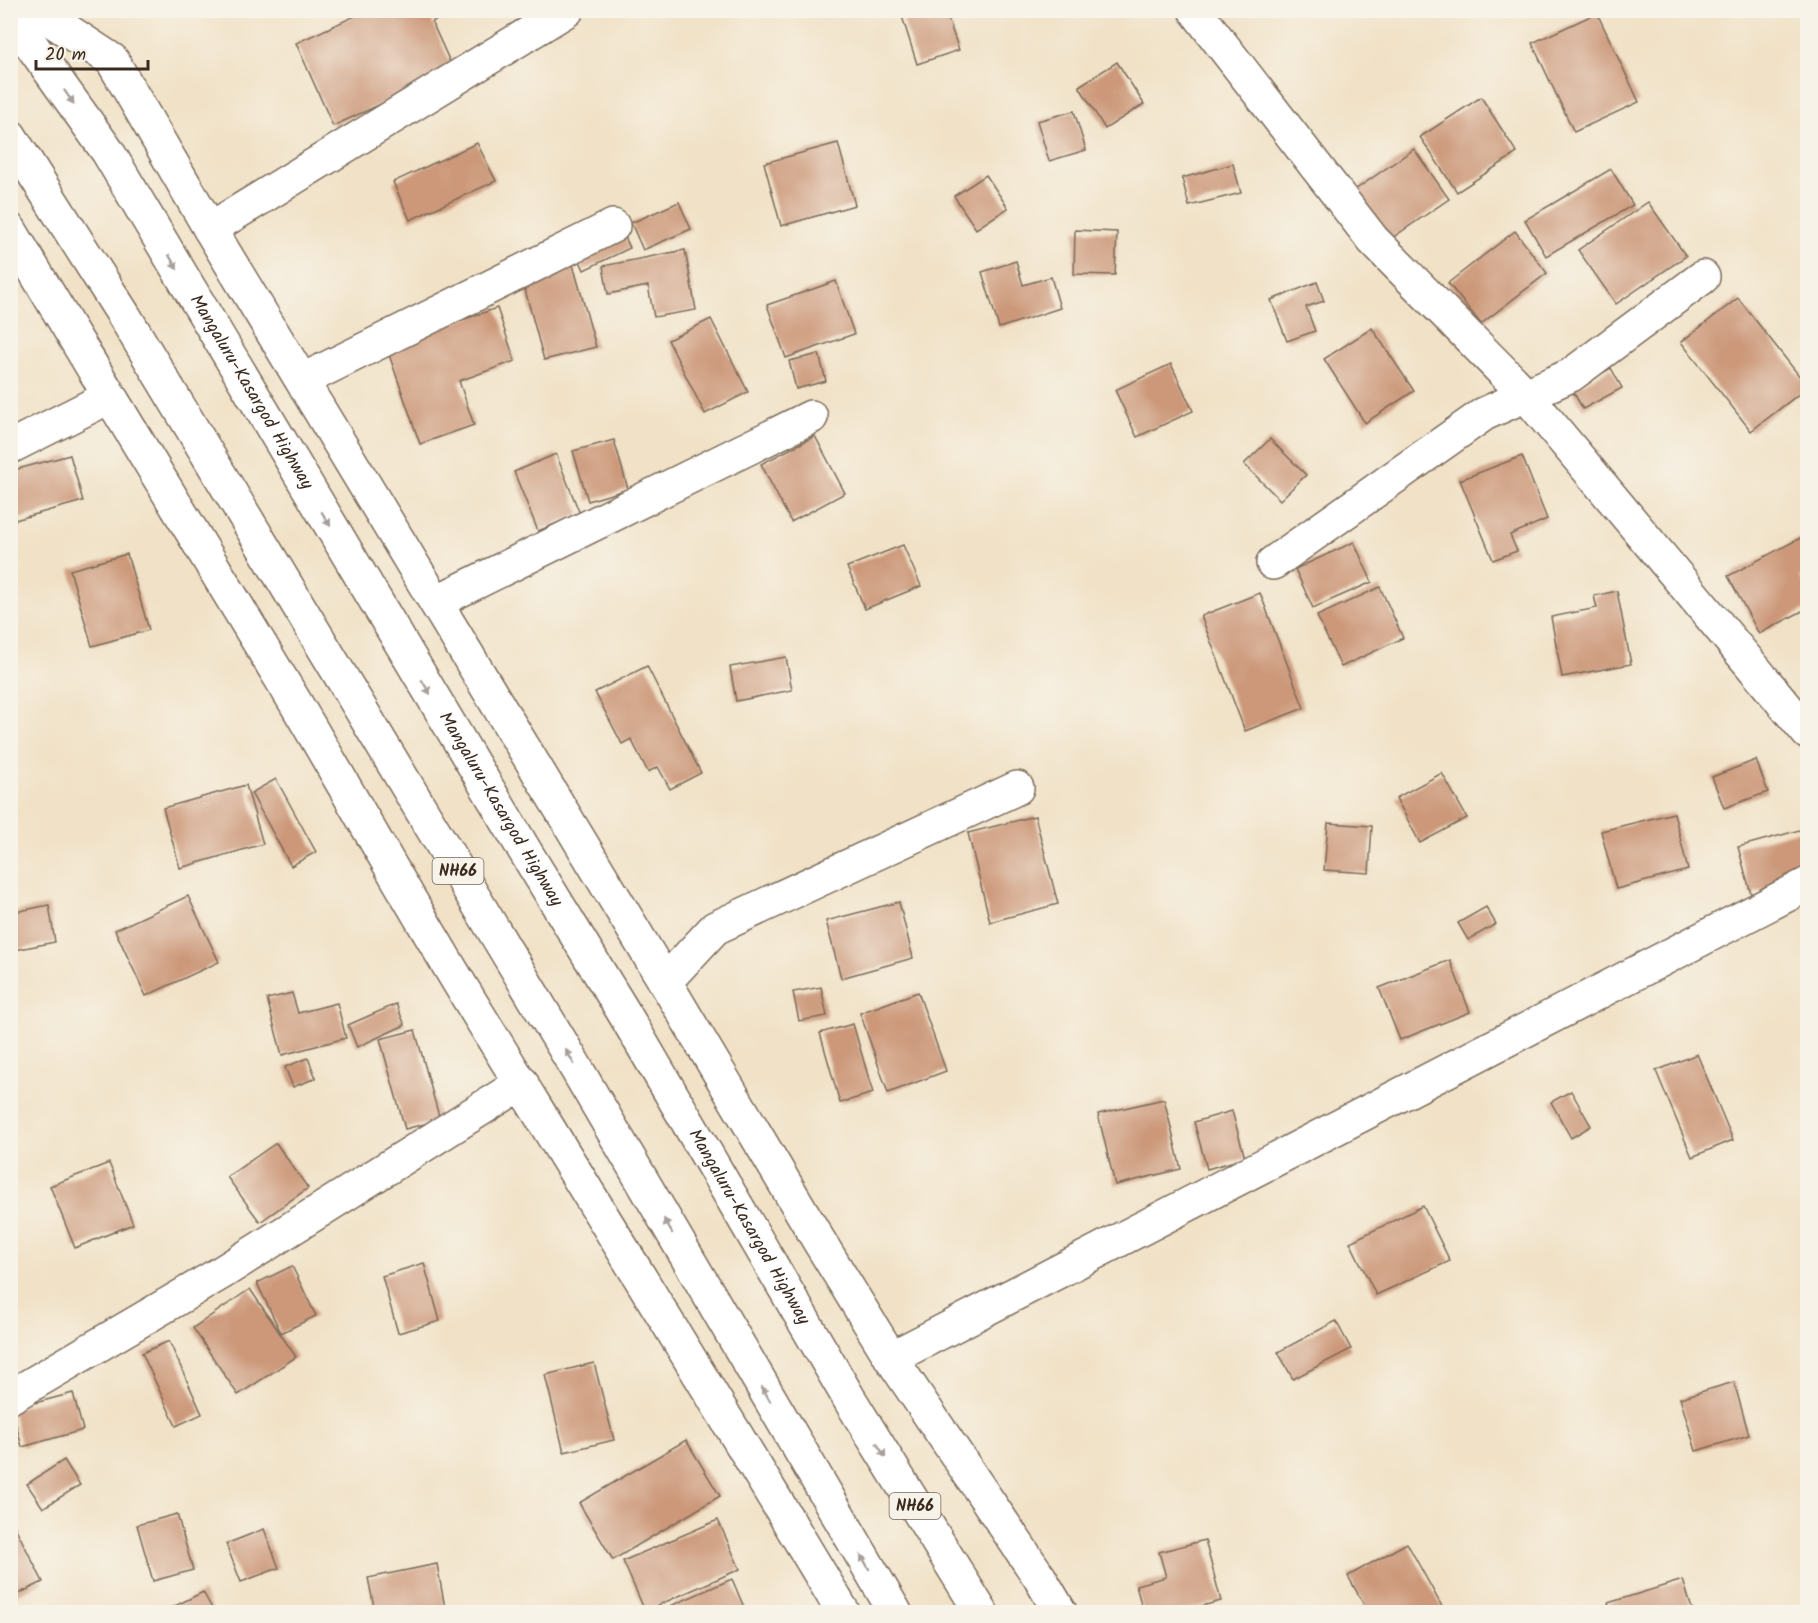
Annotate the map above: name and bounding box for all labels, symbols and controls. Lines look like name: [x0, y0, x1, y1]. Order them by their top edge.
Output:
scale bar: [36, 33, 148, 71]
text: 20 m: [45, 41, 86, 70]
one-way arrow: [63, 88, 75, 104]
one-way arrow: [167, 254, 178, 270]
street label: Mangaluru-Kasargod Highway: [182, 289, 321, 496]
one-way arrow: [321, 511, 332, 527]
one-way arrow: [421, 679, 432, 695]
street label: Mangaluru-Kasargod Highway: [431, 706, 571, 913]
road number: NH66: [432, 858, 484, 884]
one-way arrow: [564, 1049, 575, 1065]
street label: Mangaluru-Kasargod Highway: [680, 1123, 818, 1331]
one-way arrow: [662, 1218, 673, 1234]
one-way arrow: [761, 1386, 772, 1402]
one-way arrow: [875, 1441, 886, 1458]
road number: NH66: [890, 1493, 940, 1519]
one-way arrow: [860, 1553, 870, 1570]

